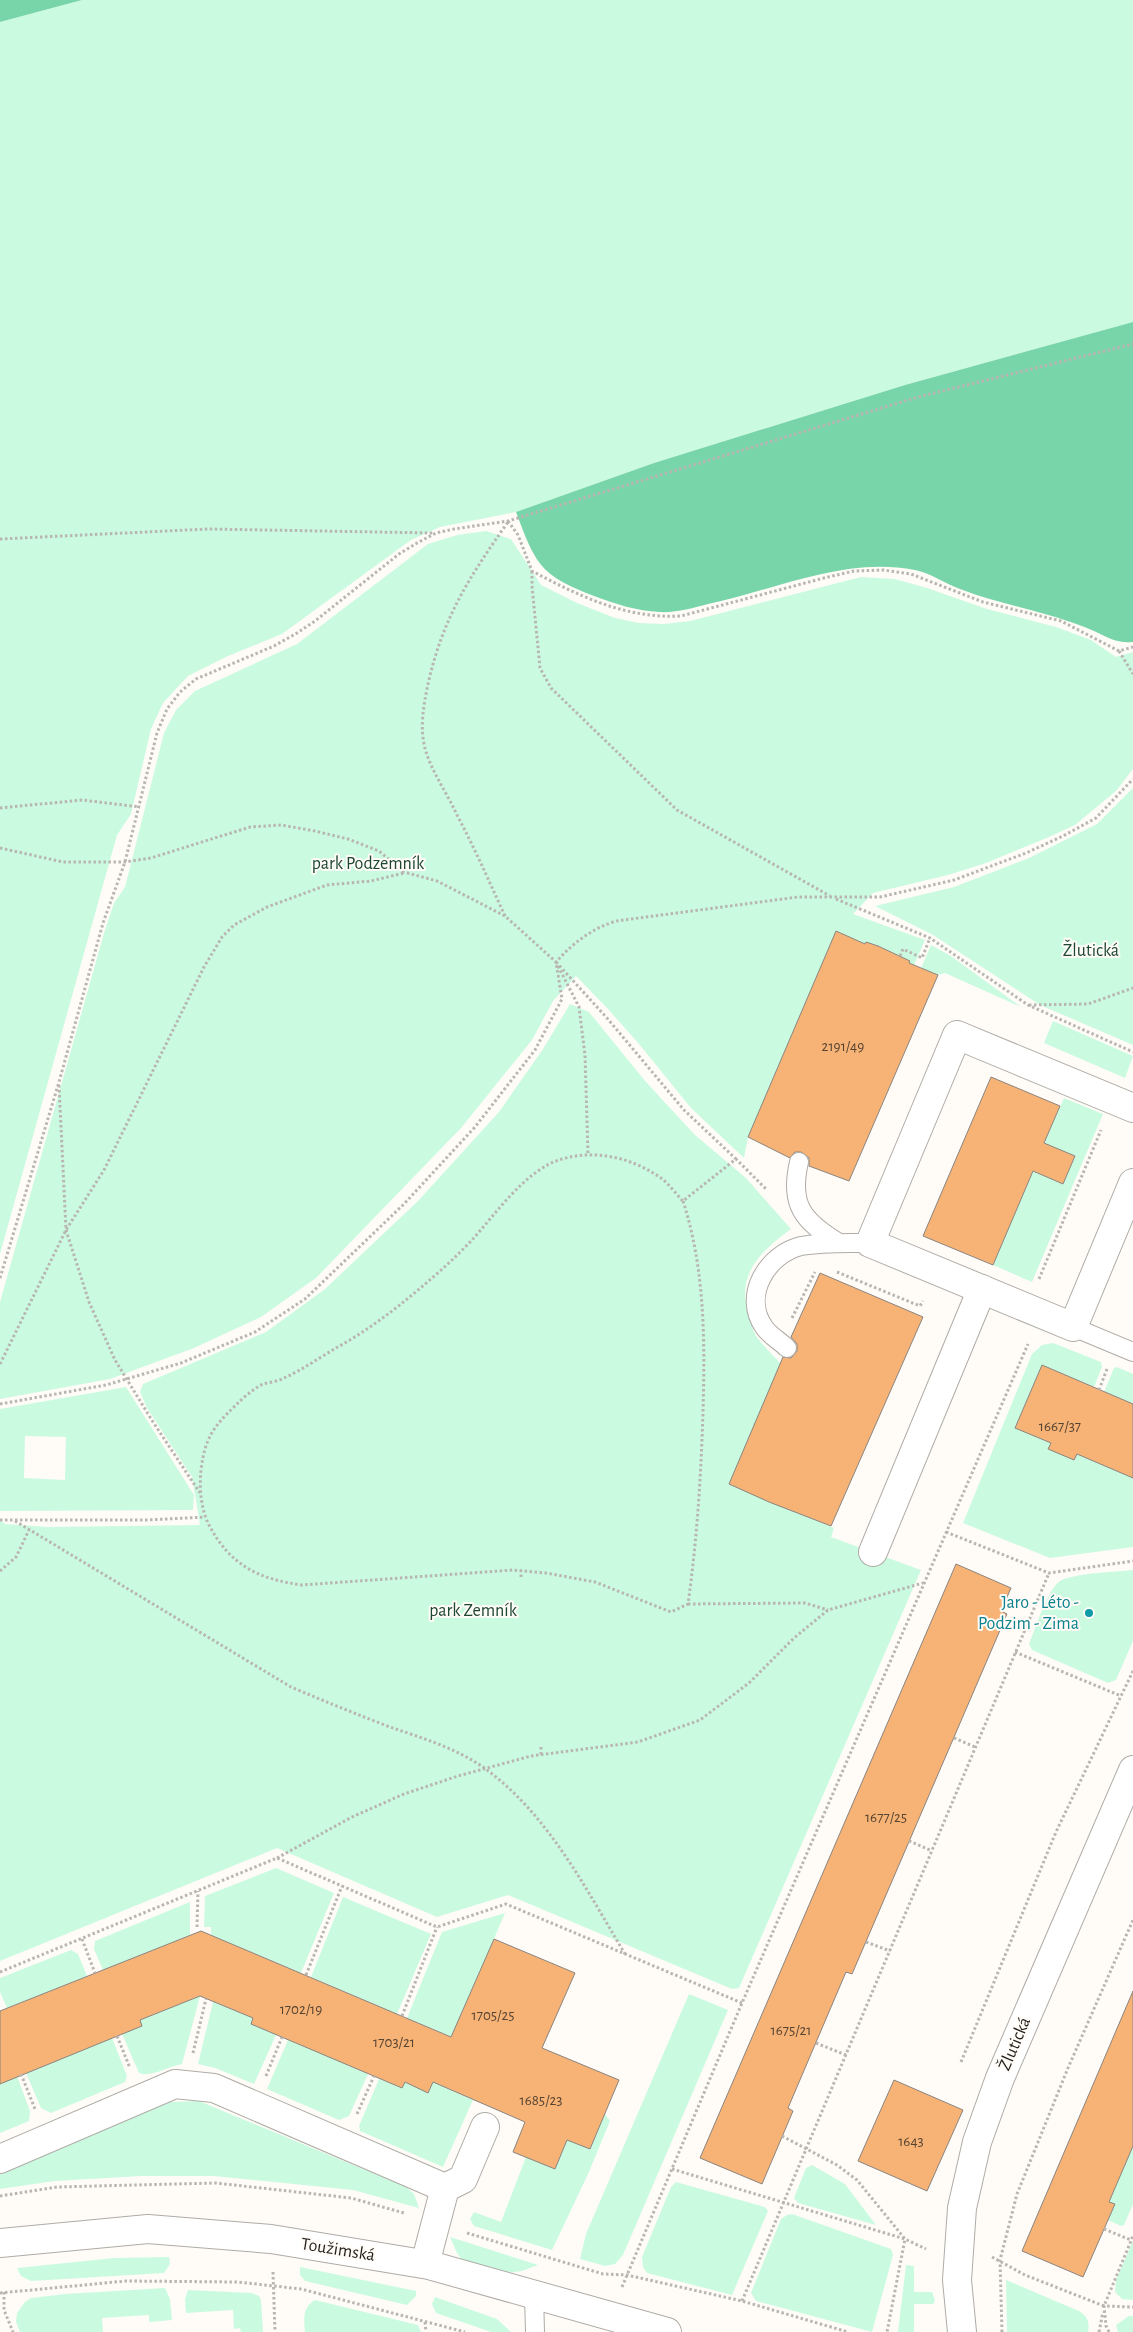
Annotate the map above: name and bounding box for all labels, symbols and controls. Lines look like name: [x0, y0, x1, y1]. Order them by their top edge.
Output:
park label: park Podzemník: [312, 855, 425, 873]
park label: Žlutická: [1063, 939, 1119, 960]
house number: 2191/49: [822, 1039, 864, 1054]
house number: 1667/37: [1039, 1419, 1081, 1434]
place label: Jaro - Léto - Podzim - Zima: [978, 1594, 1079, 1633]
park label: park Zemník: [429, 1602, 518, 1620]
marker: Jaro - Léto - Podzim - Zima: [1083, 1607, 1095, 1619]
house number: 1677/25: [865, 1810, 907, 1825]
house number: 1702/19: [280, 2002, 322, 2017]
house number: 1705/25: [471, 2008, 515, 2023]
street label: Žlutická: [993, 2013, 1034, 2073]
house number: 1675/21: [770, 2023, 812, 2038]
house number: 1703/21: [373, 2035, 415, 2050]
house number: 1685/23: [520, 2093, 562, 2108]
house number: 1643: [898, 2134, 924, 2149]
street label: Toužimská: [300, 2235, 376, 2265]

